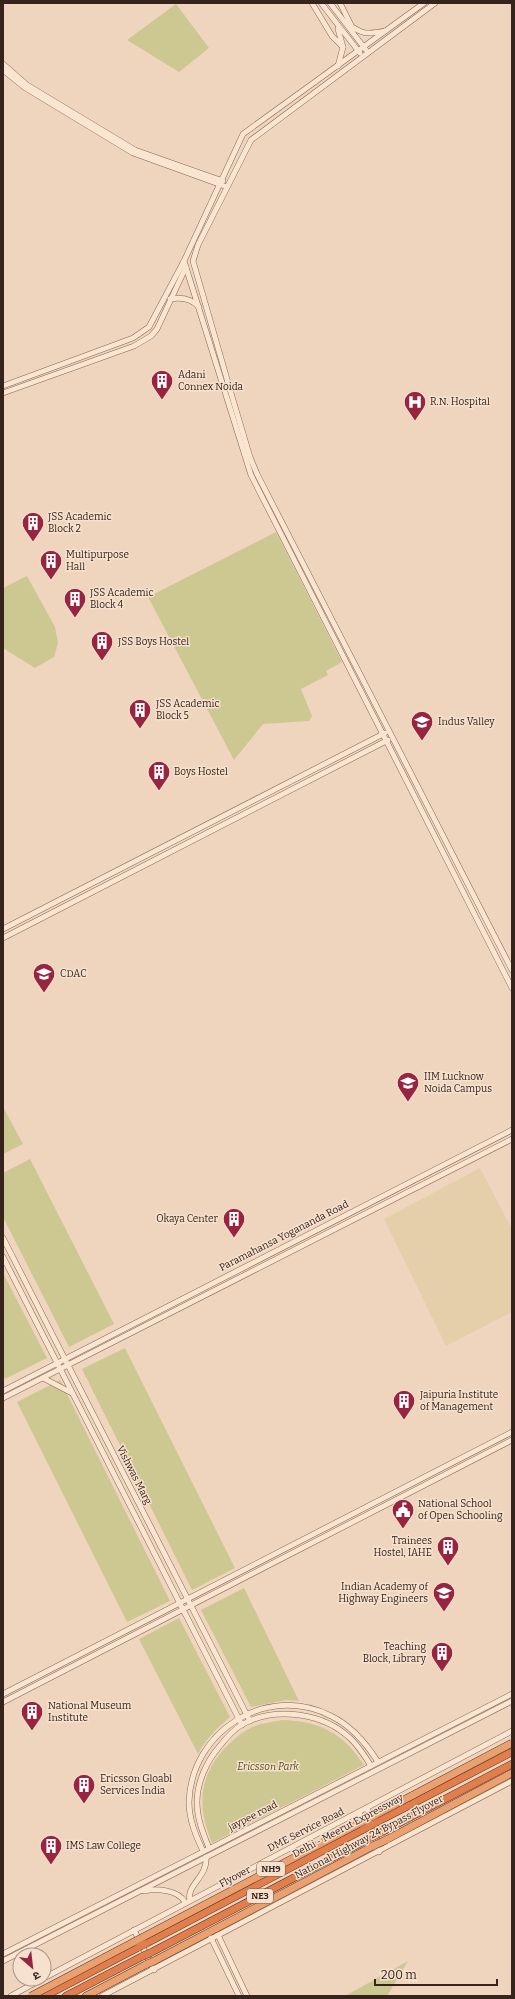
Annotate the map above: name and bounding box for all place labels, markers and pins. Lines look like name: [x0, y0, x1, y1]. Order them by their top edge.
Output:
building icon: Adani Connex Noida: [149, 368, 175, 401]
place label: Adani Connex Noida: [178, 369, 244, 393]
hospital icon: R.N. Hospital: [402, 389, 428, 422]
place label: R.N. Hospital: [430, 396, 490, 408]
building icon: JSS Academic Block 2: [20, 510, 46, 543]
place label: JSS Academic Block 2: [47, 511, 112, 535]
building icon: Multipurpose Hall: [38, 548, 64, 581]
place label: Multipurpose Hall: [66, 549, 129, 573]
building icon: JSS Academic Block 4: [62, 586, 88, 619]
place label: JSS Academic Block 4: [89, 587, 154, 611]
building icon: JSS Boys Hostel: [89, 629, 115, 662]
place label: JSS Boys Hostel: [117, 636, 189, 648]
building icon: JSS Academic Block 5: [127, 697, 153, 730]
place label: JSS Academic Block 5: [155, 698, 220, 722]
school or university icon: Indus Valley: [409, 709, 435, 742]
place label: Indus Valley: [438, 716, 495, 728]
building icon: Boys Hostel: [146, 759, 172, 792]
place label: Boys Hostel: [174, 766, 228, 778]
school or university icon: CDAC: [31, 961, 57, 994]
place label: CDAC: [60, 968, 87, 980]
school or university icon: IIM Lucknow Noida Campus: [395, 1070, 421, 1103]
place label: IIM Lucknow Noida Campus: [424, 1071, 492, 1095]
building icon: Okaya Center: [221, 1206, 247, 1239]
place label: Okaya Center: [156, 1213, 219, 1225]
building icon: Jaipuria Institute of Management: [391, 1388, 417, 1421]
place label: Jaipuria Institute of Management: [419, 1389, 498, 1413]
public building icon: National School of Open Schooling: [390, 1497, 416, 1530]
place label: National School of Open Schooling: [418, 1498, 503, 1522]
building icon: Trainees Hostel, IAHE: [435, 1534, 461, 1567]
place label: Trainees Hostel, IAHE: [373, 1535, 432, 1559]
school or university icon: Indian Academy of Highway Engineers: [431, 1580, 457, 1613]
place label: Indian Academy of Highway Engineers: [338, 1581, 430, 1605]
building icon: Teaching Block, Library: [429, 1640, 455, 1673]
place label: Teaching Block, Library: [363, 1641, 427, 1665]
building icon: National Museum Institute: [19, 1699, 45, 1732]
place label: National Museum Institute: [48, 1700, 132, 1724]
building icon: Ericsson Gloabl Services India: [71, 1772, 97, 1805]
place label: Ericsson Gloabl Services India: [100, 1773, 172, 1797]
building icon: IMS Law College: [38, 1833, 64, 1866]
place label: IMS Law College: [66, 1840, 141, 1852]

